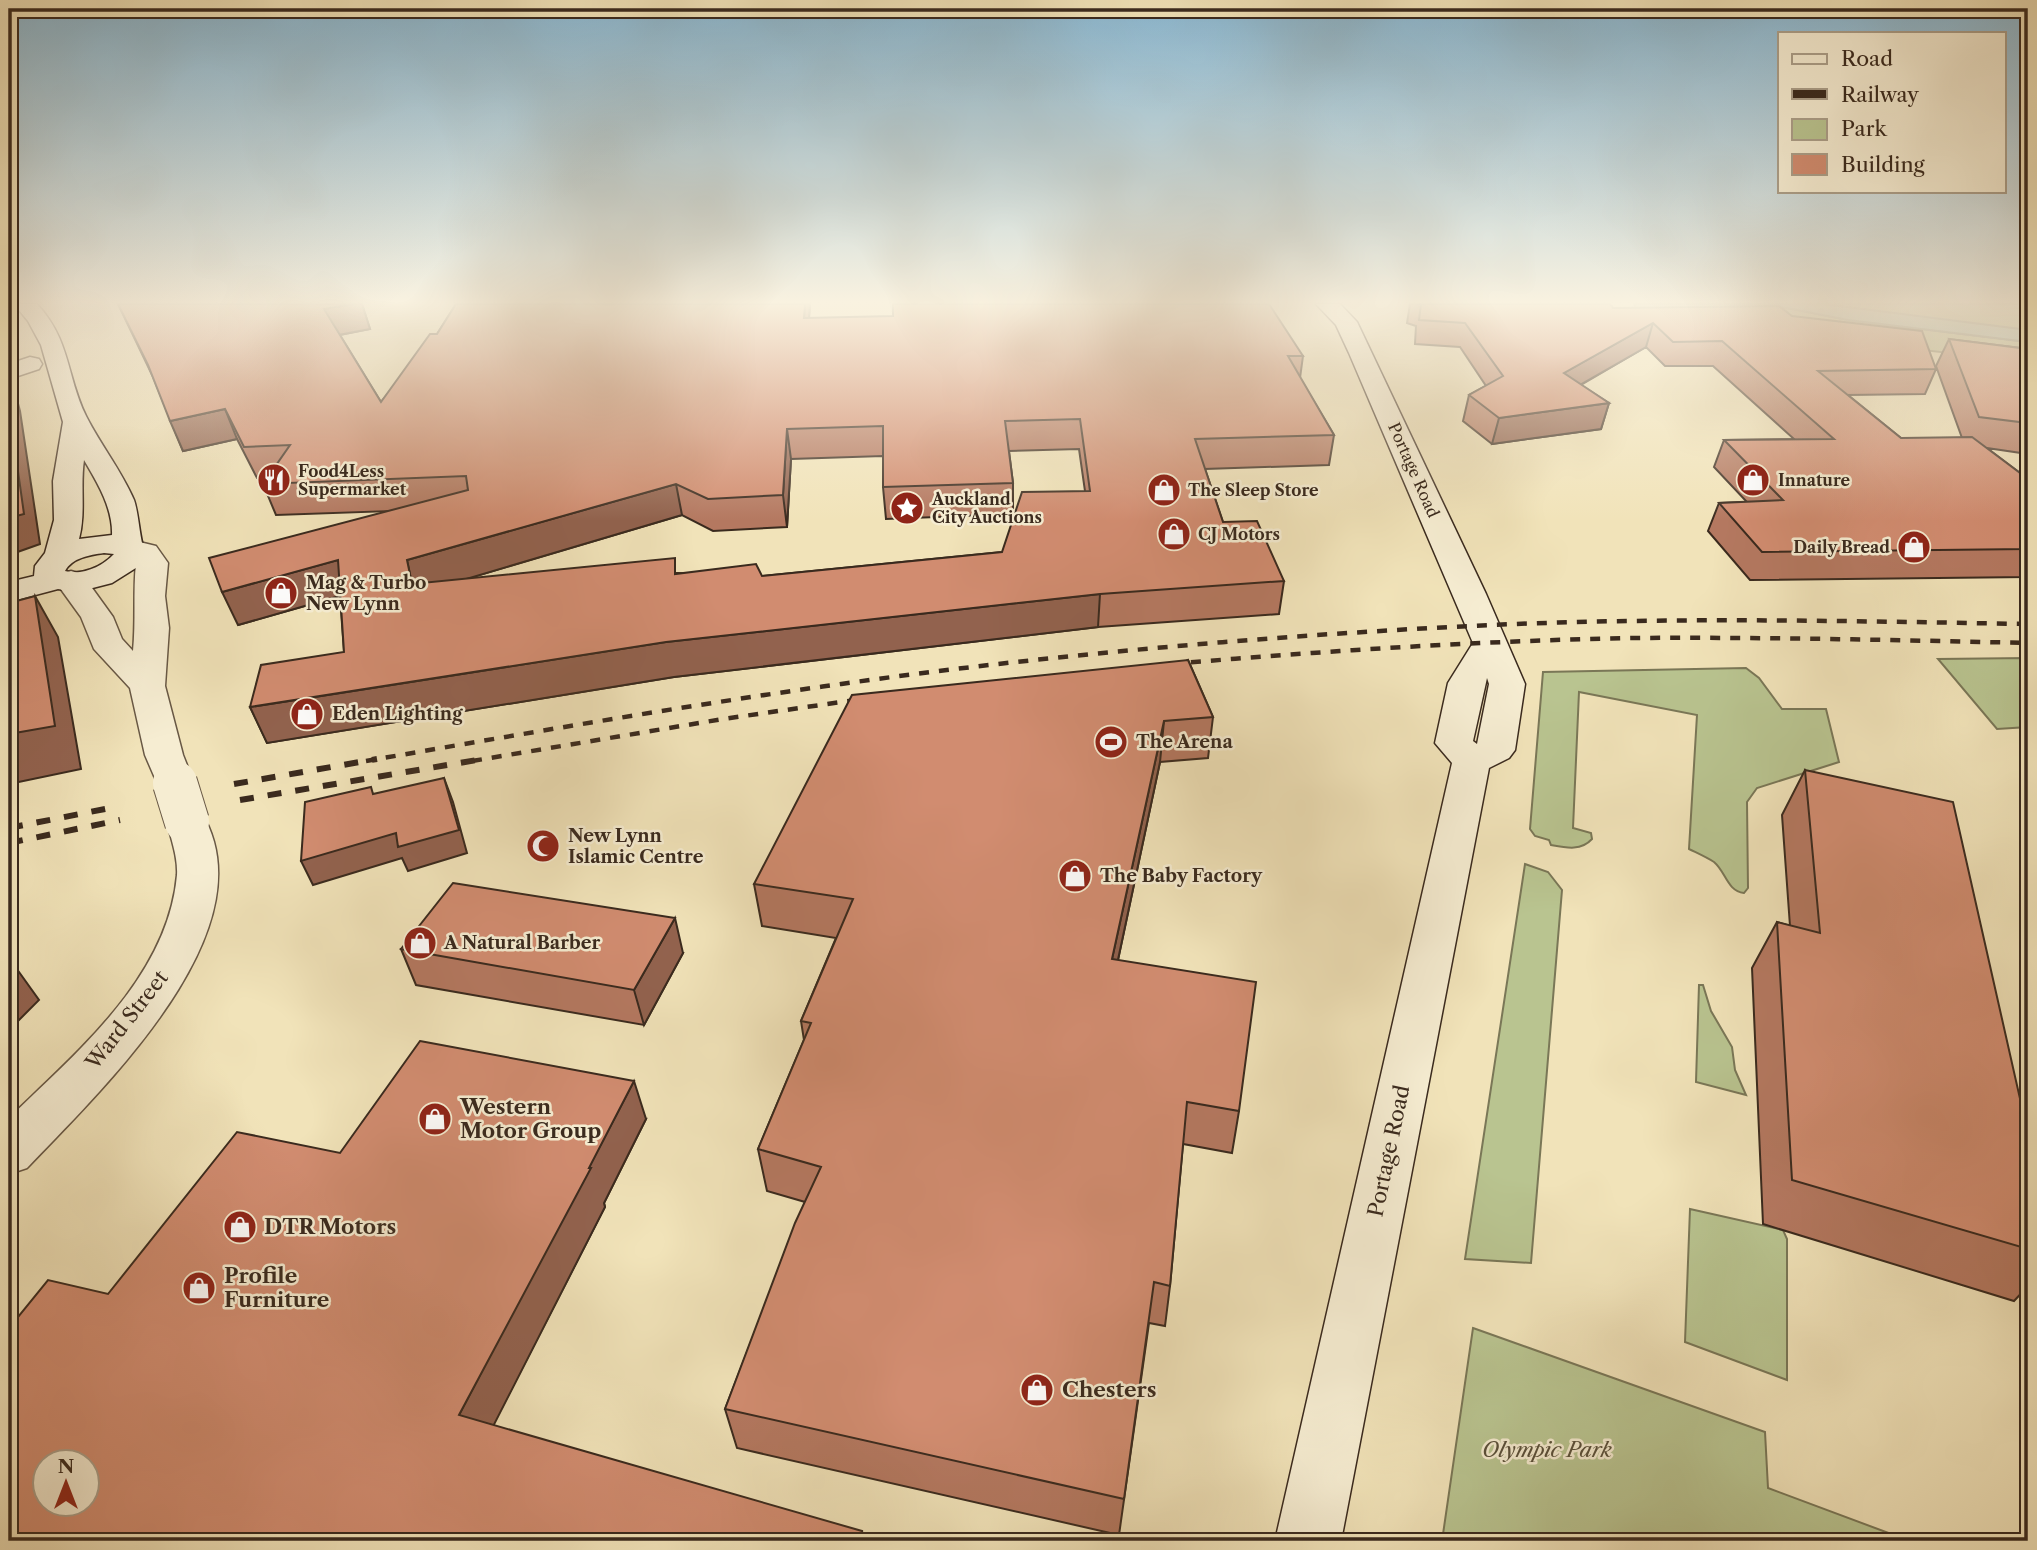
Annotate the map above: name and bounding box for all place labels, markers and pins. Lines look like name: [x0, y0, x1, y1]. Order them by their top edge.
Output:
restaurant icon: Food4Less Supermarket: [255, 461, 293, 499]
place label: Food4Less Supermarket: [298, 461, 407, 499]
shop icon: Innature: [1734, 461, 1772, 499]
place label: Innature: [1778, 470, 1851, 490]
shop icon: The Sleep Store: [1145, 471, 1183, 509]
place label: The Sleep Store: [1188, 480, 1319, 500]
place icon: Auckland City Auctions: [888, 489, 926, 527]
place label: Auckland City Auctions: [931, 489, 1042, 527]
shop icon: CJ Motors: [1155, 515, 1193, 553]
place label: CJ Motors: [1198, 524, 1280, 544]
shop icon: Daily Bread: [1895, 528, 1933, 566]
place label: Daily Bread: [1793, 537, 1890, 557]
place label: Mag & Turbo New Lynn: [306, 572, 426, 615]
shop icon: Mag & Turbo New Lynn: [262, 574, 300, 612]
shop icon: Eden Lighting: [288, 695, 326, 733]
place label: Eden Lighting: [332, 703, 463, 725]
sports icon: The Arena: [1092, 723, 1130, 761]
place label: The Arena: [1136, 731, 1233, 753]
place label: New Lynn Islamic Centre: [568, 825, 704, 868]
mosque icon: New Lynn Islamic Centre: [524, 827, 562, 865]
shop icon: The Baby Factory: [1056, 857, 1094, 895]
place label: The Baby Factory: [1100, 865, 1263, 887]
shop icon: A Natural Barber: [401, 924, 439, 962]
place label: A Natural Barber: [443, 932, 601, 954]
place label: Western Motor Group: [459, 1094, 601, 1143]
shop icon: Western Motor Group: [416, 1100, 454, 1138]
shop icon: DTR Motors: [221, 1208, 259, 1246]
place label: DTR Motors: [264, 1214, 396, 1239]
place label: Profile Furniture: [224, 1263, 329, 1312]
shop icon: Profile Furniture: [180, 1269, 218, 1307]
shop icon: Chesters: [1018, 1371, 1056, 1409]
place label: Chesters: [1062, 1377, 1156, 1402]

